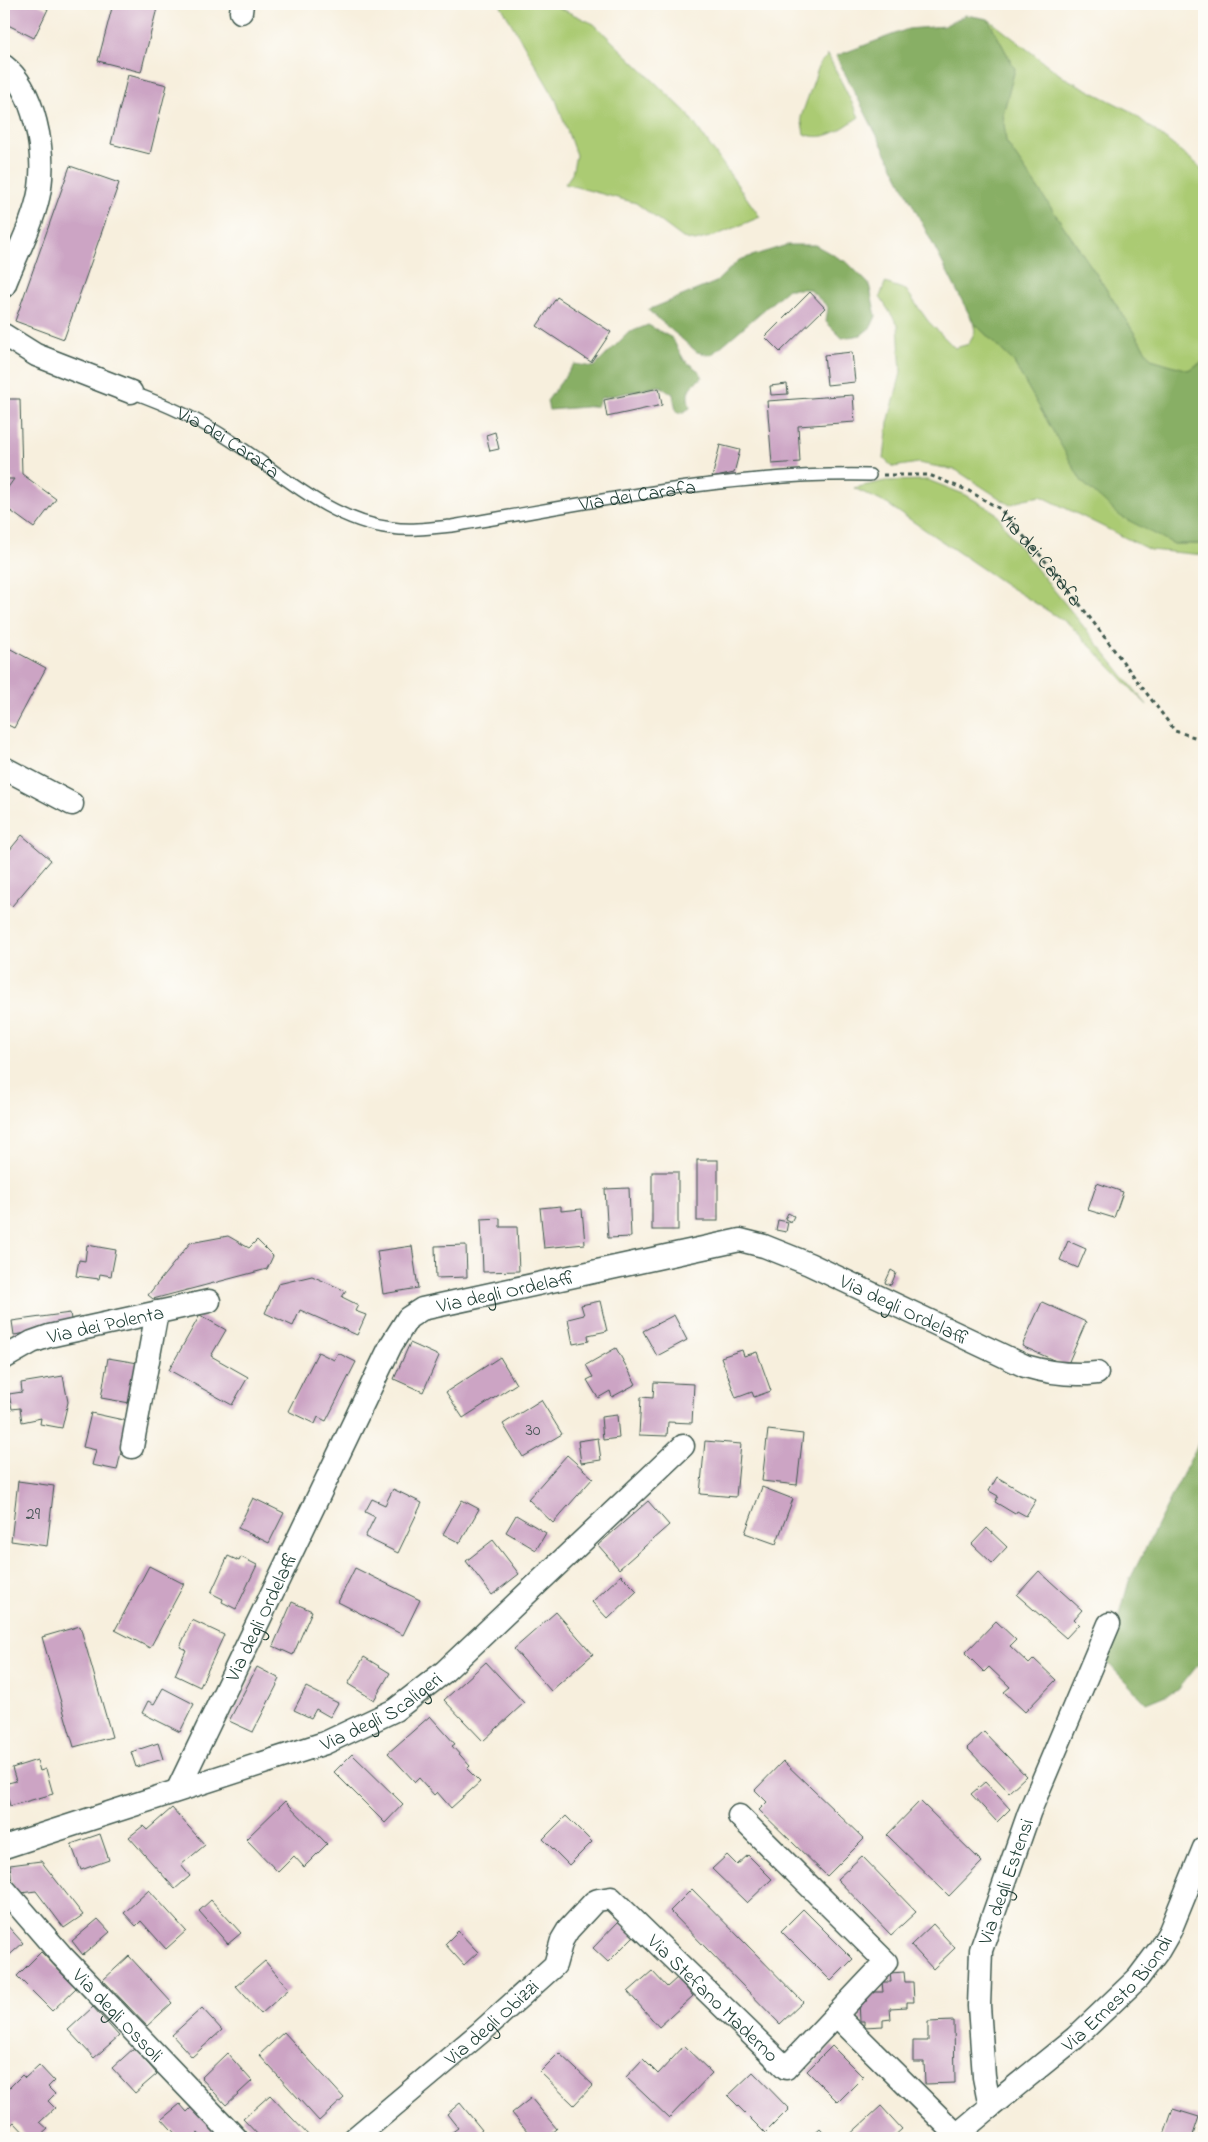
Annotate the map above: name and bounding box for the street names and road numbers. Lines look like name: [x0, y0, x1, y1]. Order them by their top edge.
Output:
street label: Via dei Carafa: [170, 400, 285, 488]
street label: Via dei Carafa: [576, 474, 698, 521]
street label: Via dei Carafa: [990, 504, 1088, 613]
street label: Via degli Ordelaffi: [433, 1264, 577, 1323]
street label: Via degli Ordelaffi: [833, 1268, 972, 1354]
street label: Via dei Polenta: [44, 1299, 167, 1353]
street label: Via degli Ordelaffi: [219, 1549, 306, 1688]
street label: Via degli Scaligeri: [315, 1666, 450, 1761]
street label: Via degli Estensi: [972, 1815, 1043, 1950]
street label: Via Stefano Maderno: [639, 1928, 784, 2070]
street label: Via Ernesto Biondi: [1056, 1931, 1181, 2061]
street label: Via degli Ossoli: [64, 1962, 169, 2070]
street label: Via degli Obizzi: [438, 1974, 547, 2074]

